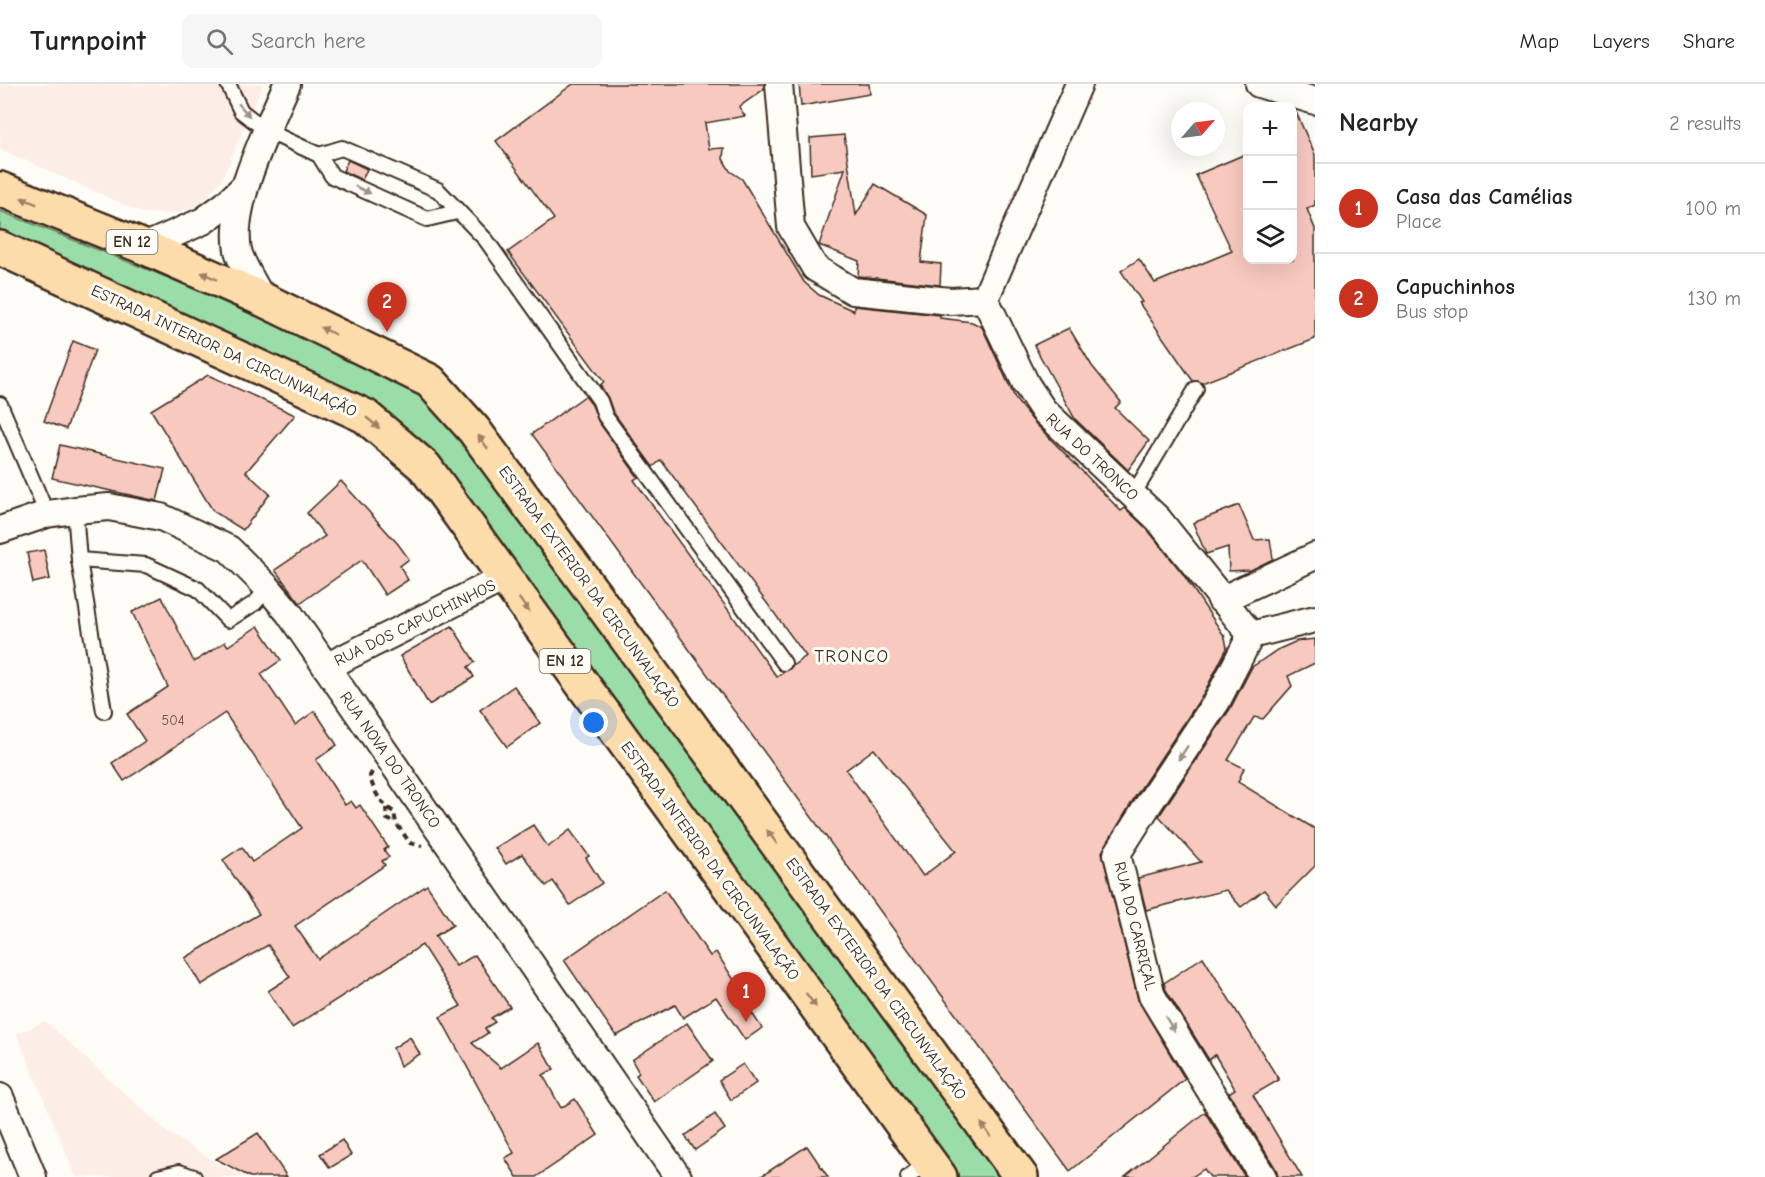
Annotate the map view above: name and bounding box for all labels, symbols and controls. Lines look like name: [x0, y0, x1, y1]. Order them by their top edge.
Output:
search box: [182, 14, 602, 68]
text: Turnpoint: [30, 25, 146, 57]
icon: search: [203, 25, 236, 58]
text: Search here: [251, 28, 365, 54]
text: Map: [1520, 29, 1559, 53]
text: Layers: [1592, 29, 1650, 53]
text: Share: [1683, 29, 1735, 53]
north arrow: [1171, 102, 1225, 156]
map controls: [1243, 102, 1297, 264]
button: +: [1243, 102, 1297, 156]
one-way arrow: [237, 103, 250, 118]
text: Nearby: [1339, 108, 1418, 138]
text: 2 results: [1669, 112, 1741, 135]
button: −: [1243, 156, 1297, 210]
text: Casa das Camélias: [1396, 184, 1572, 210]
one-way arrow: [354, 185, 372, 195]
one-way arrow: [19, 196, 37, 206]
text: 1: [1355, 197, 1362, 220]
text: 100 m: [1686, 197, 1741, 220]
button: layers: [1243, 210, 1297, 264]
text: Place: [1396, 210, 1442, 233]
road number: EN 12: [106, 230, 158, 254]
one-way arrow: [199, 271, 217, 281]
text: Capuchinhos: [1396, 274, 1515, 300]
street label: ESTRADA INTERIOR DA CIRCUNVALAÇÃO: [88, 281, 360, 421]
pin: 2: [368, 282, 406, 332]
text: 2: [1354, 287, 1363, 310]
text: 130 m: [1688, 287, 1741, 310]
text: Bus stop: [1396, 300, 1468, 323]
one-way arrow: [319, 327, 336, 336]
street label: RUA DO TRONCO: [1042, 410, 1142, 504]
one-way arrow: [365, 416, 380, 429]
one-way arrow: [478, 435, 490, 450]
street label: ESTRADA EXTERIOR DA CIRCUNVALAÇÃO: [495, 463, 683, 711]
street label: RUA DOS CAPUCHINHOS: [331, 576, 499, 670]
one-way arrow: [517, 597, 529, 612]
district label: TRONCO: [814, 646, 890, 667]
road number: EN 12: [540, 649, 590, 673]
street label: RUA NOVA DO TRONCO: [336, 688, 444, 832]
your location: [579, 708, 608, 737]
house number: 504: [162, 712, 185, 729]
street label: ESTRADA INTERIOR DA CIRCUNVALAÇÃO: [617, 738, 803, 984]
one-way arrow: [1178, 745, 1189, 761]
one-way arrow: [766, 829, 778, 845]
street label: ESTRADA EXTERIOR DA CIRCUNVALAÇÃO: [782, 855, 970, 1103]
street label: RUA DO CARRIÇAL: [1110, 860, 1160, 992]
pin: 1: [726, 972, 766, 1022]
one-way arrow: [805, 991, 817, 1007]
one-way arrow: [1164, 1016, 1175, 1033]
one-way arrow: [981, 1122, 993, 1137]

